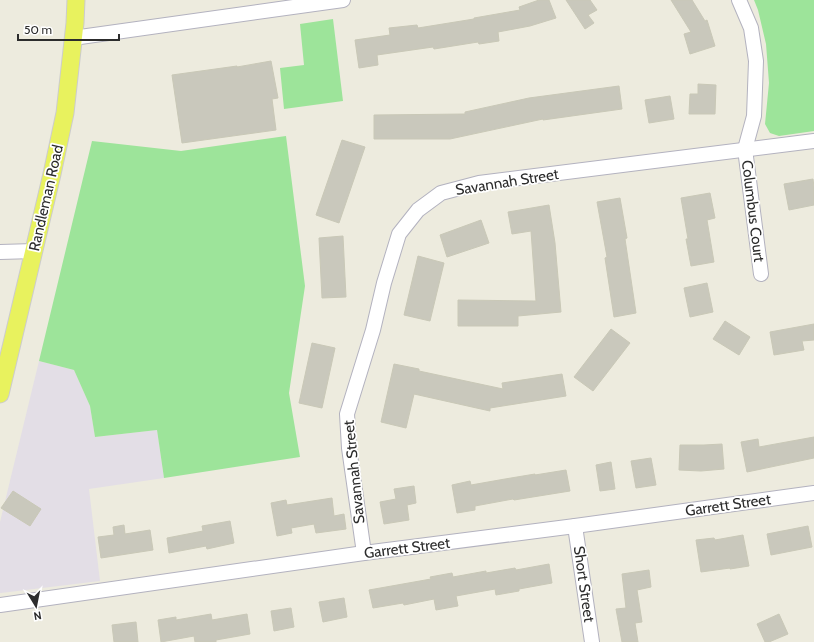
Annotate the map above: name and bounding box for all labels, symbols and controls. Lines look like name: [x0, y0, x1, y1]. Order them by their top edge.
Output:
scale bar: [18, 16, 119, 42]
text: 50 m: [24, 22, 52, 37]
street label: Randleman Road: [25, 143, 67, 253]
street label: Columbus Court: [738, 159, 768, 263]
street label: Savannah Street: [454, 165, 560, 199]
street label: Savannah Street: [340, 419, 368, 525]
street label: Garrett Street: [684, 490, 772, 520]
street label: Garrett Street: [363, 534, 451, 562]
street label: Short Street: [570, 545, 598, 623]
north arrow: [16, 586, 56, 626]
text: N: [33, 608, 43, 623]

